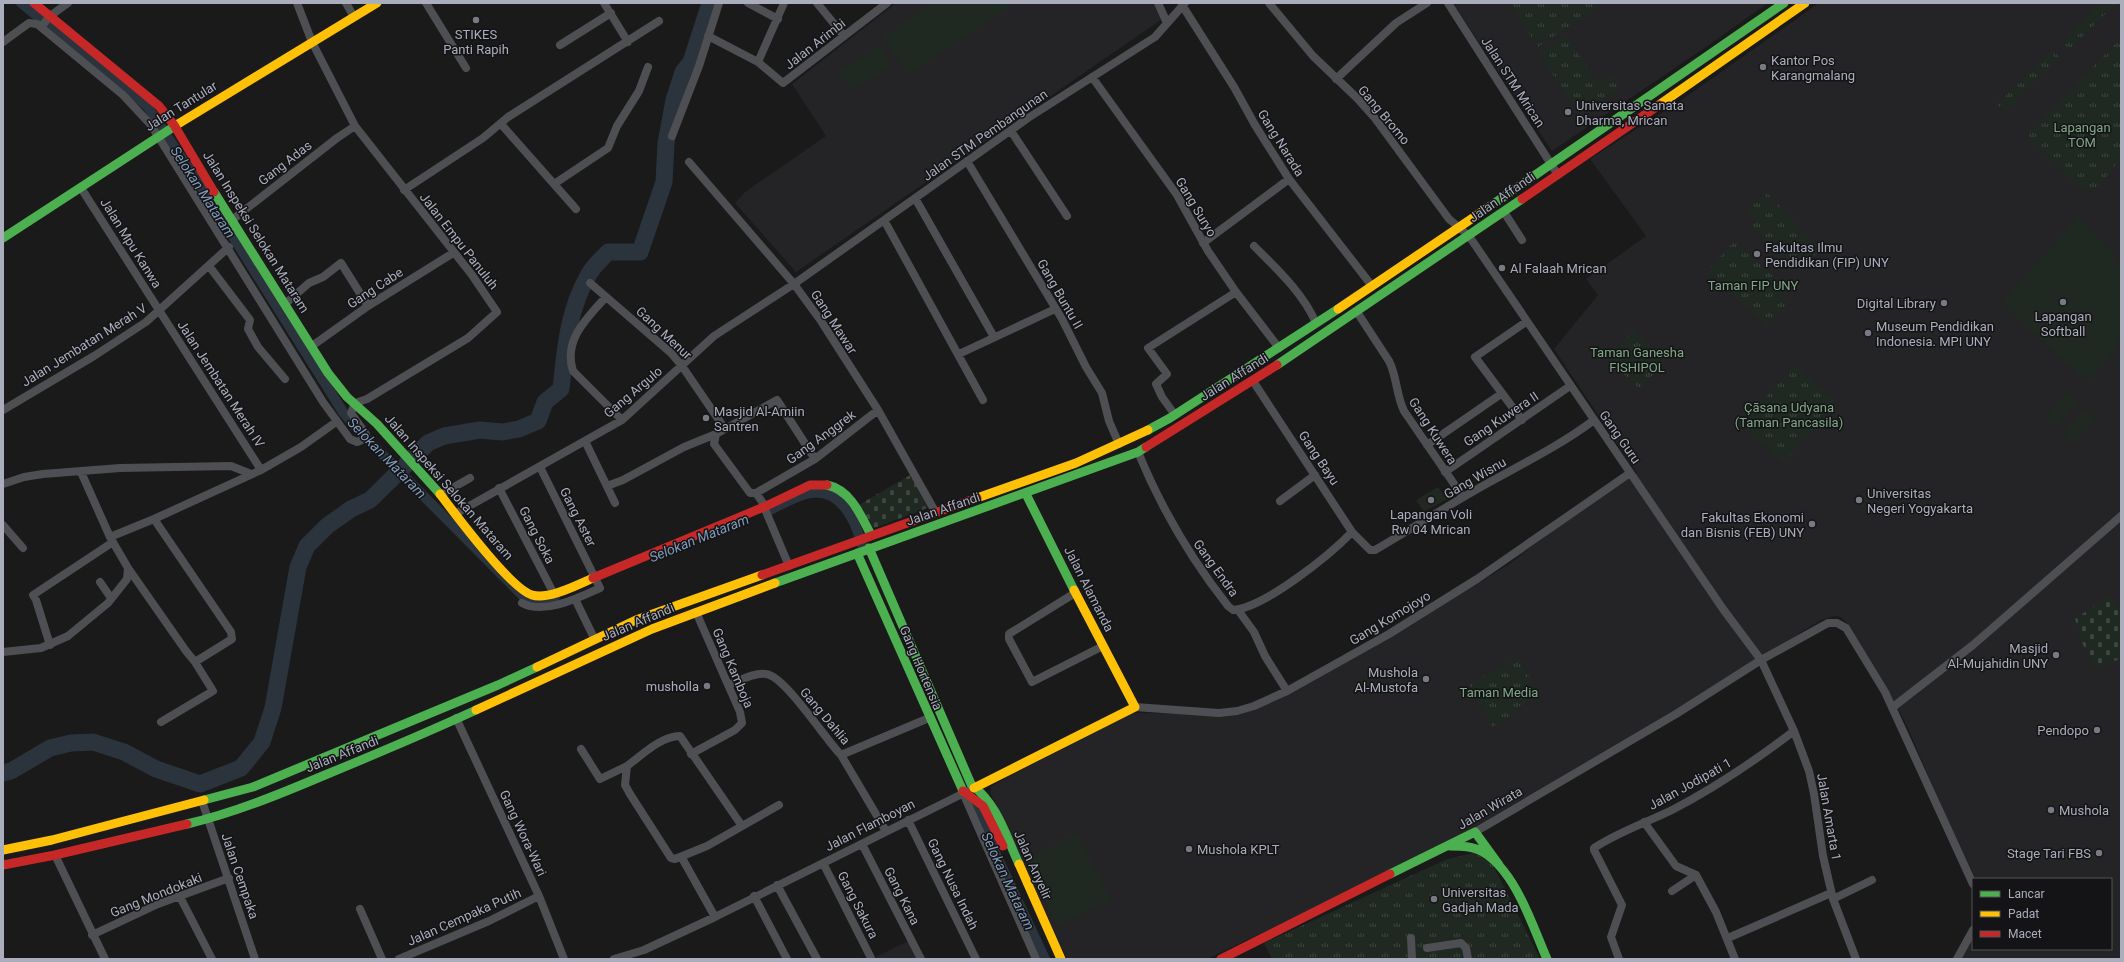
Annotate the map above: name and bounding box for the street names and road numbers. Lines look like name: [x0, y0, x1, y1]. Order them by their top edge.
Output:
street label: Jalan Arimbi: [782, 16, 848, 72]
street label: Jalan STM Mrican: [1478, 34, 1548, 130]
street label: Jalan Tantular: [142, 78, 220, 134]
street label: Gang Bromo: [1355, 83, 1413, 147]
street label: Jalan STM Pembangunan: [920, 86, 1050, 184]
street label: Gang Narada: [1255, 107, 1307, 179]
street label: Gang Adas: [255, 137, 315, 188]
street label: Jalan Inspeksi Selokan Mataram: [200, 148, 312, 316]
street label: Jalan Affandi: [1466, 169, 1538, 225]
street label: Gang Suryo: [1172, 175, 1220, 239]
street label: Jalan Empu Panuluh: [417, 190, 501, 292]
street label: Jalan Mpu Kanwa: [97, 195, 165, 291]
street label: Gang Buntu II: [1034, 257, 1086, 331]
street label: Gang Cabe: [344, 264, 406, 312]
street label: Gang Mawar: [808, 287, 861, 357]
street label: Jalan Jembatan Merah V: [19, 300, 150, 390]
street label: Gang Menur: [633, 303, 695, 363]
street label: Jalan Jembatan Merah IV: [174, 318, 268, 451]
street label: Jalan Affandi: [1197, 350, 1271, 404]
street label: Gang Argulo: [601, 363, 665, 421]
street label: Gang Kuwera II: [1461, 388, 1541, 450]
street label: Gang Kuwera: [1406, 395, 1460, 467]
street label: Gang Anggrek: [784, 407, 859, 467]
street label: Gang Guru: [1596, 408, 1644, 466]
street label: Jalan Inspeksi Selokan Mataram: [382, 411, 516, 563]
street label: Gang Bayu: [1295, 428, 1343, 488]
street label: Gang Wisnu: [1441, 454, 1509, 502]
street label: Gang Aster: [557, 485, 600, 550]
street label: Jalan Affandi: [904, 489, 982, 529]
street label: Gang Soka: [516, 504, 558, 566]
street label: Gang Endra: [1190, 537, 1242, 599]
street label: Jalan Alamanda: [1061, 544, 1117, 634]
street label: Gang Komojoyo: [1347, 588, 1433, 648]
street label: Jalan Affandi: [600, 600, 676, 644]
street label: Gang Hortensia: [896, 624, 946, 712]
street label: Gang Kamboja: [709, 626, 757, 710]
street label: Gang Dahlia: [797, 684, 853, 748]
street label: Jalan Affandi: [303, 733, 381, 775]
street label: Jalan Jodipati 1: [1646, 755, 1734, 813]
street label: Jalan Amarta 1: [1814, 772, 1844, 862]
street label: Jalan Wirata: [1455, 783, 1525, 833]
street label: Gang Wora-Wari: [497, 788, 549, 878]
street label: Jalan Flamboyan: [823, 796, 917, 854]
street label: Jalan Anyelir: [1011, 828, 1055, 902]
street label: Jalan Cempaka: [218, 831, 262, 921]
street label: Gang Nusa Indah: [924, 836, 982, 932]
street label: Gang Kana: [881, 864, 923, 928]
street label: Gang Sakura: [835, 869, 881, 941]
street label: Gang Mondokaki: [108, 870, 204, 920]
street label: Jalan Cempaka Putih: [405, 885, 523, 949]

